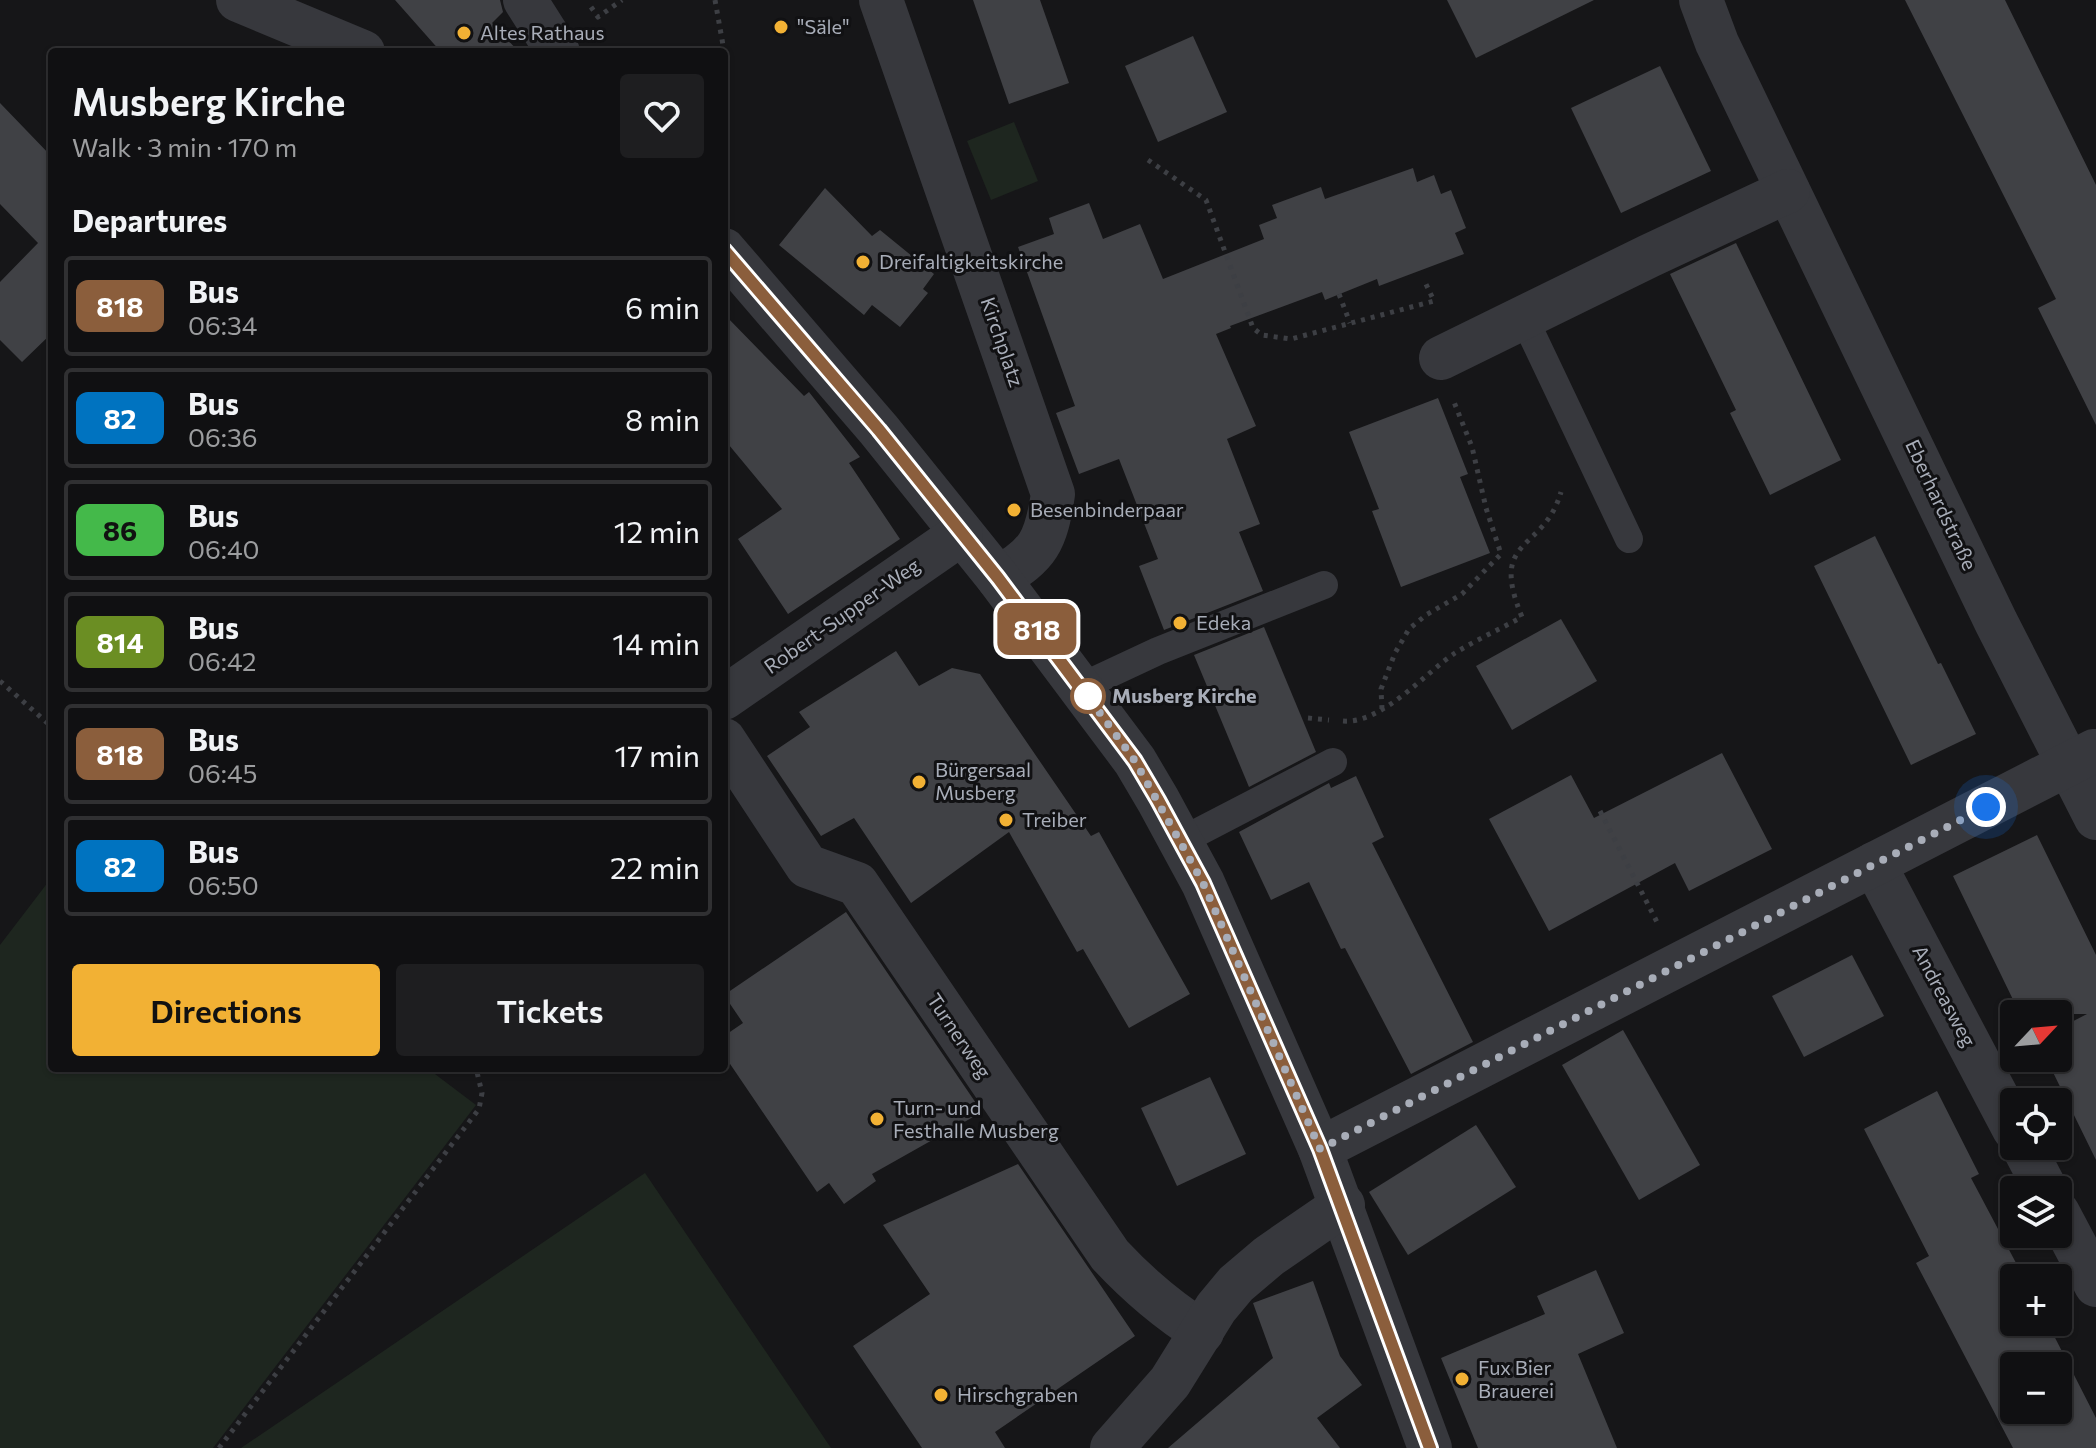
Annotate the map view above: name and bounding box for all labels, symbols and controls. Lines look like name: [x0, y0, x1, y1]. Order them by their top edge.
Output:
place label: "Säle": [797, 14, 850, 38]
marker: "Säle": [772, 18, 790, 36]
place label: Altes Rathaus: [480, 20, 605, 44]
marker: Altes Rathaus: [455, 24, 473, 42]
button: heart: [620, 74, 704, 158]
text: Musberg Kirche: [72, 77, 345, 124]
text: Walk · 3 min · 170 m: [72, 131, 297, 162]
text: Departures: [72, 201, 227, 238]
place label: Dreifaltigkeitskirche: [879, 249, 1063, 273]
marker: Dreifaltigkeitskirche: [854, 253, 872, 271]
text: Bus: [188, 272, 239, 309]
text: 6 min: [625, 288, 700, 325]
text: 818: [96, 289, 144, 323]
street label: Kirchplatz: [976, 294, 1029, 390]
text: 06:34: [188, 309, 257, 340]
text: Bus: [188, 384, 239, 421]
text: 8 min: [625, 400, 700, 437]
text: 82: [103, 401, 137, 435]
text: 06:36: [188, 421, 258, 452]
street label: Eberhardstraße: [1901, 435, 1983, 574]
text: Bus: [188, 496, 239, 533]
place label: Besenbinderpaar: [1030, 497, 1184, 521]
marker: Besenbinderpaar: [1005, 501, 1023, 519]
text: 12 min: [614, 512, 700, 549]
text: 86: [103, 513, 137, 547]
text: 06:40: [188, 533, 259, 564]
street label: Robert-Supper-Weg: [759, 552, 924, 678]
line badge: 818: [991, 603, 1083, 655]
text: Bus: [188, 608, 239, 645]
place label: Edeka: [1196, 610, 1251, 634]
text: 818: [1013, 612, 1061, 646]
marker: Edeka: [1171, 614, 1189, 632]
text: 14 min: [612, 624, 700, 661]
text: 814: [96, 625, 144, 659]
text: 06:42: [188, 645, 257, 676]
marker: Musberg Kirche: [1071, 679, 1105, 713]
place label: Musberg Kirche: [1112, 683, 1257, 707]
text: Bus: [188, 720, 239, 757]
text: 17 min: [615, 736, 700, 773]
text: 818: [96, 737, 144, 771]
text: 06:45: [188, 757, 257, 788]
place label: Bürgersaal Musberg: [935, 757, 1031, 804]
marker: Bürgersaal Musberg: [910, 773, 928, 791]
your location: [1966, 787, 2006, 827]
place label: Treiber: [1022, 807, 1087, 831]
marker: Treiber: [997, 811, 1015, 829]
text: Bus: [188, 832, 239, 869]
text: 22 min: [610, 848, 700, 885]
text: 82: [103, 849, 137, 883]
text: 06:50: [188, 869, 259, 900]
street label: Andreasweg: [1908, 941, 1982, 1050]
button: Directions: [72, 964, 380, 1056]
button: Tickets: [396, 964, 704, 1056]
street label: Turnerweg: [923, 988, 997, 1083]
north arrow: [2000, 1000, 2072, 1072]
map controls: [2000, 1000, 2072, 1424]
button: locate: [2000, 1088, 2072, 1160]
place label: Turn- und Festhalle Musberg: [893, 1095, 1059, 1142]
marker: Turn- und Festhalle Musberg: [868, 1110, 886, 1128]
button: layers: [2000, 1176, 2072, 1248]
button: +: [2000, 1264, 2072, 1336]
button: −: [2000, 1352, 2072, 1424]
place label: Fux Bier Brauerei: [1478, 1355, 1554, 1402]
marker: Fux Bier Brauerei: [1453, 1370, 1471, 1388]
place label: Hirschgraben: [957, 1382, 1078, 1406]
marker: Hirschgraben: [932, 1386, 950, 1404]

